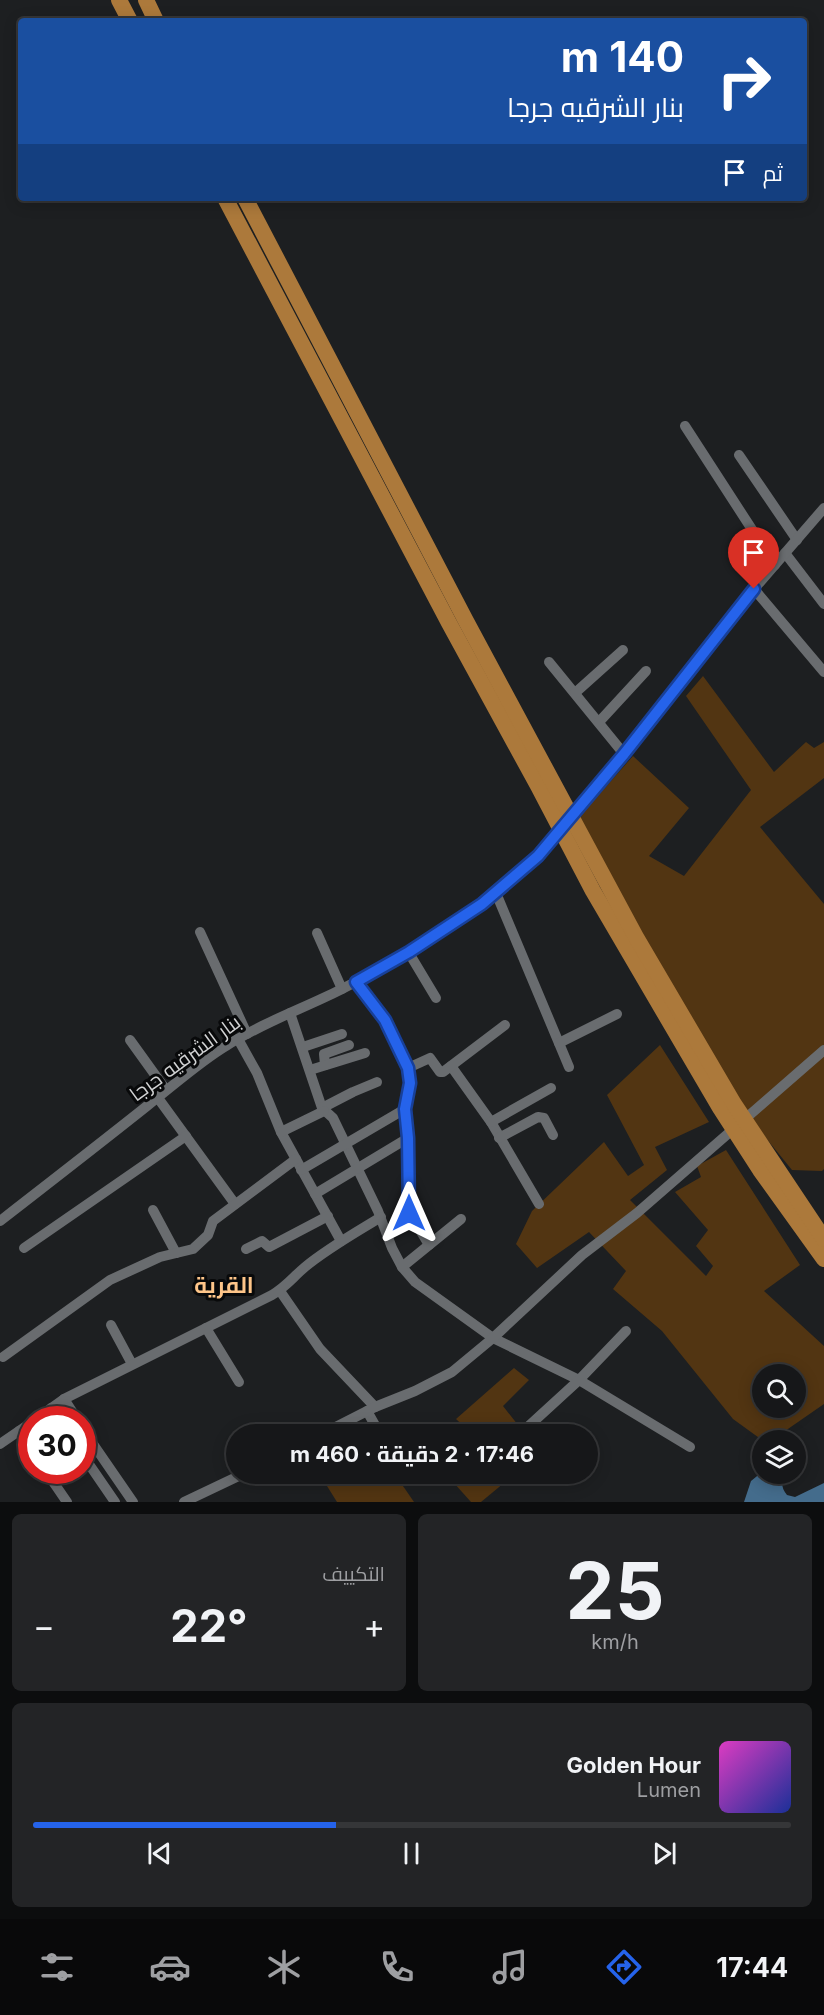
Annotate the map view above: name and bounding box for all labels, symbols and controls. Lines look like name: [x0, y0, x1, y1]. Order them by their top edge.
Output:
text: 140 m: [561, 31, 684, 82]
icon: right: [705, 42, 783, 120]
text: بنار الشرقيه جرجا: [507, 91, 684, 124]
icon: arrive: [718, 156, 751, 189]
text: ثم: [763, 160, 783, 186]
pin: [728, 527, 779, 589]
icon: arrive: [737, 536, 770, 569]
street label: بنار الشرقيه جرجا: [125, 1010, 245, 1106]
position arrow: [377, 1181, 441, 1245]
district label: القرية: [194, 1272, 254, 1299]
map controls: [752, 1364, 806, 1484]
button: search: [752, 1364, 806, 1418]
speed limit sign: 30: [18, 1406, 96, 1484]
button: layers: [752, 1430, 806, 1484]
text: 17:46 · 2 دقيقة · 460 m: [290, 1441, 534, 1467]
text: 25: [566, 1543, 665, 1638]
text: التكييف: [322, 1562, 385, 1586]
text: 22°: [170, 1598, 248, 1653]
text: −: [33, 1606, 55, 1646]
text: +: [363, 1606, 385, 1646]
text: km/h: [591, 1630, 639, 1654]
text: Golden Hour: [567, 1752, 701, 1778]
text: Lumen: [637, 1778, 701, 1802]
icon: previous: [143, 1837, 176, 1870]
icon: pause: [395, 1837, 428, 1870]
icon: next: [648, 1837, 681, 1870]
icon: filters: [36, 1946, 78, 1988]
icon: car: [149, 1946, 191, 1988]
icon: climate: [263, 1946, 305, 1988]
icon: phone: [376, 1946, 418, 1988]
icon: music: [489, 1946, 531, 1988]
icon: directions: [603, 1946, 645, 1988]
text: 17:44: [716, 1951, 788, 1984]

